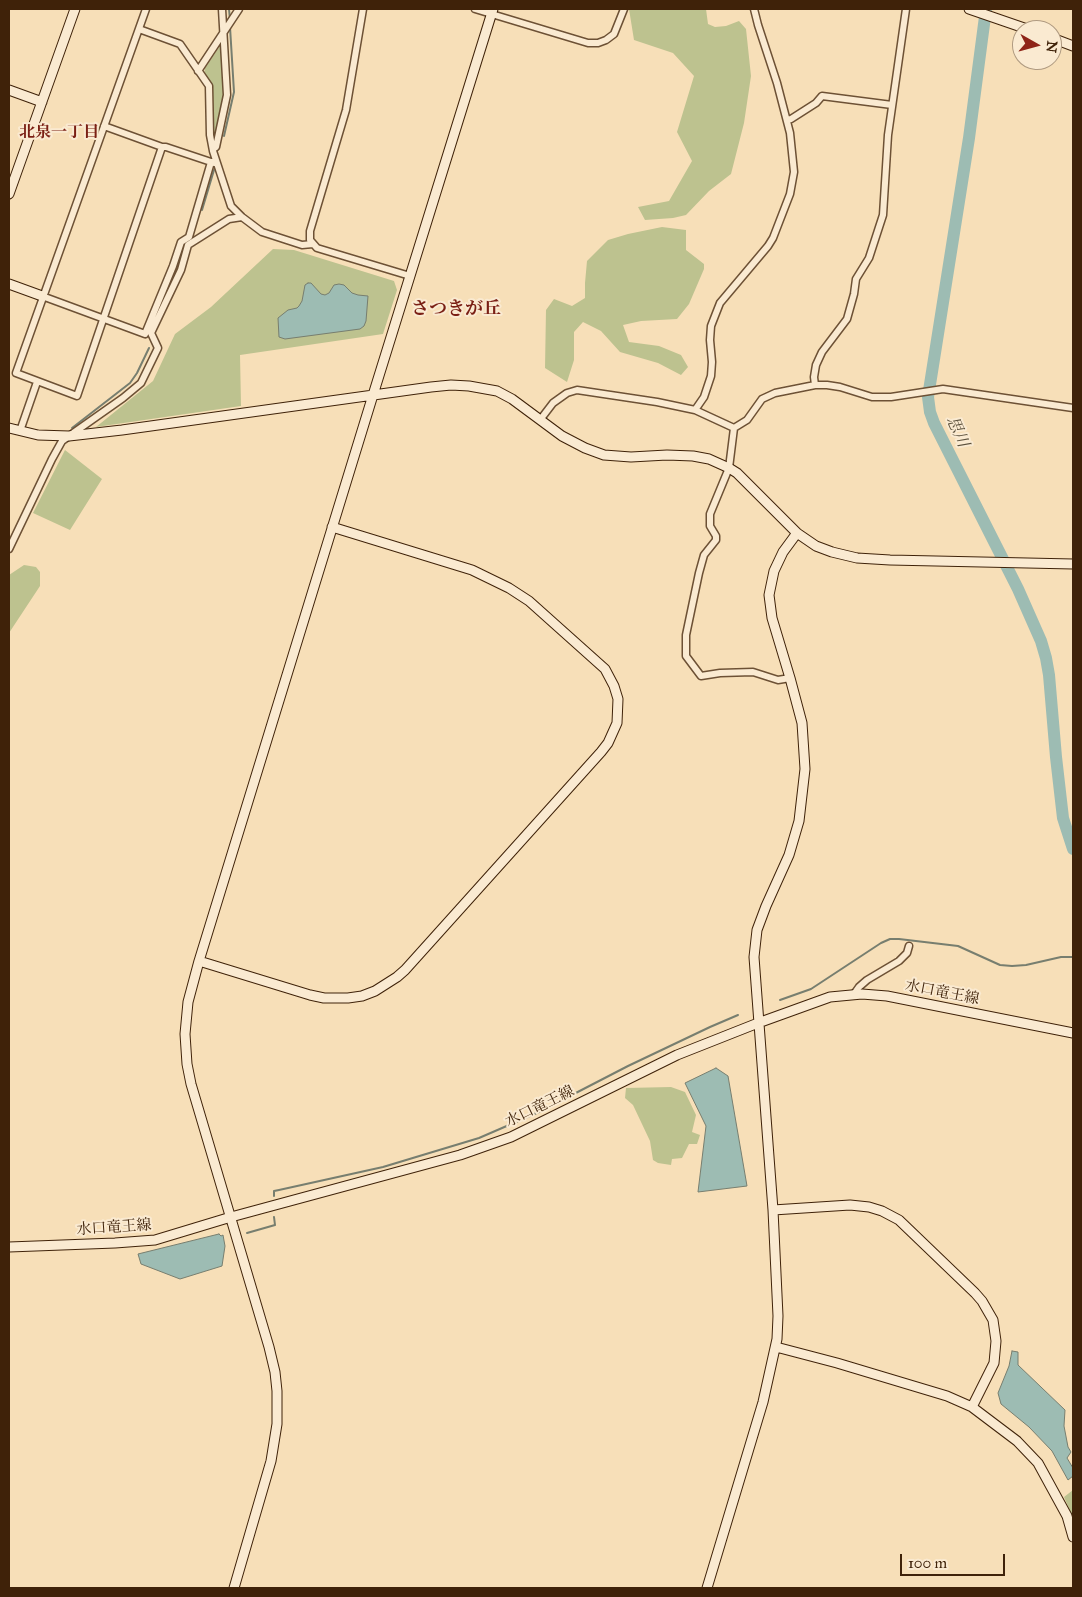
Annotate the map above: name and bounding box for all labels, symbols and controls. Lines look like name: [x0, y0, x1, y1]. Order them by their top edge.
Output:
north arrow: [1012, 20, 1062, 70]
text: N: [1042, 40, 1061, 54]
district label: 北泉一丁目: [19, 123, 99, 143]
district label: さつきが丘: [411, 299, 501, 321]
water label: 思川: [942, 413, 972, 451]
street label: 水口竜王線: [903, 977, 981, 1009]
street label: 水口竜王線: [502, 1082, 578, 1132]
street label: 水口竜王線: [76, 1216, 152, 1240]
scale bar: [902, 1544, 1007, 1576]
text: 100 m: [908, 1554, 947, 1572]

